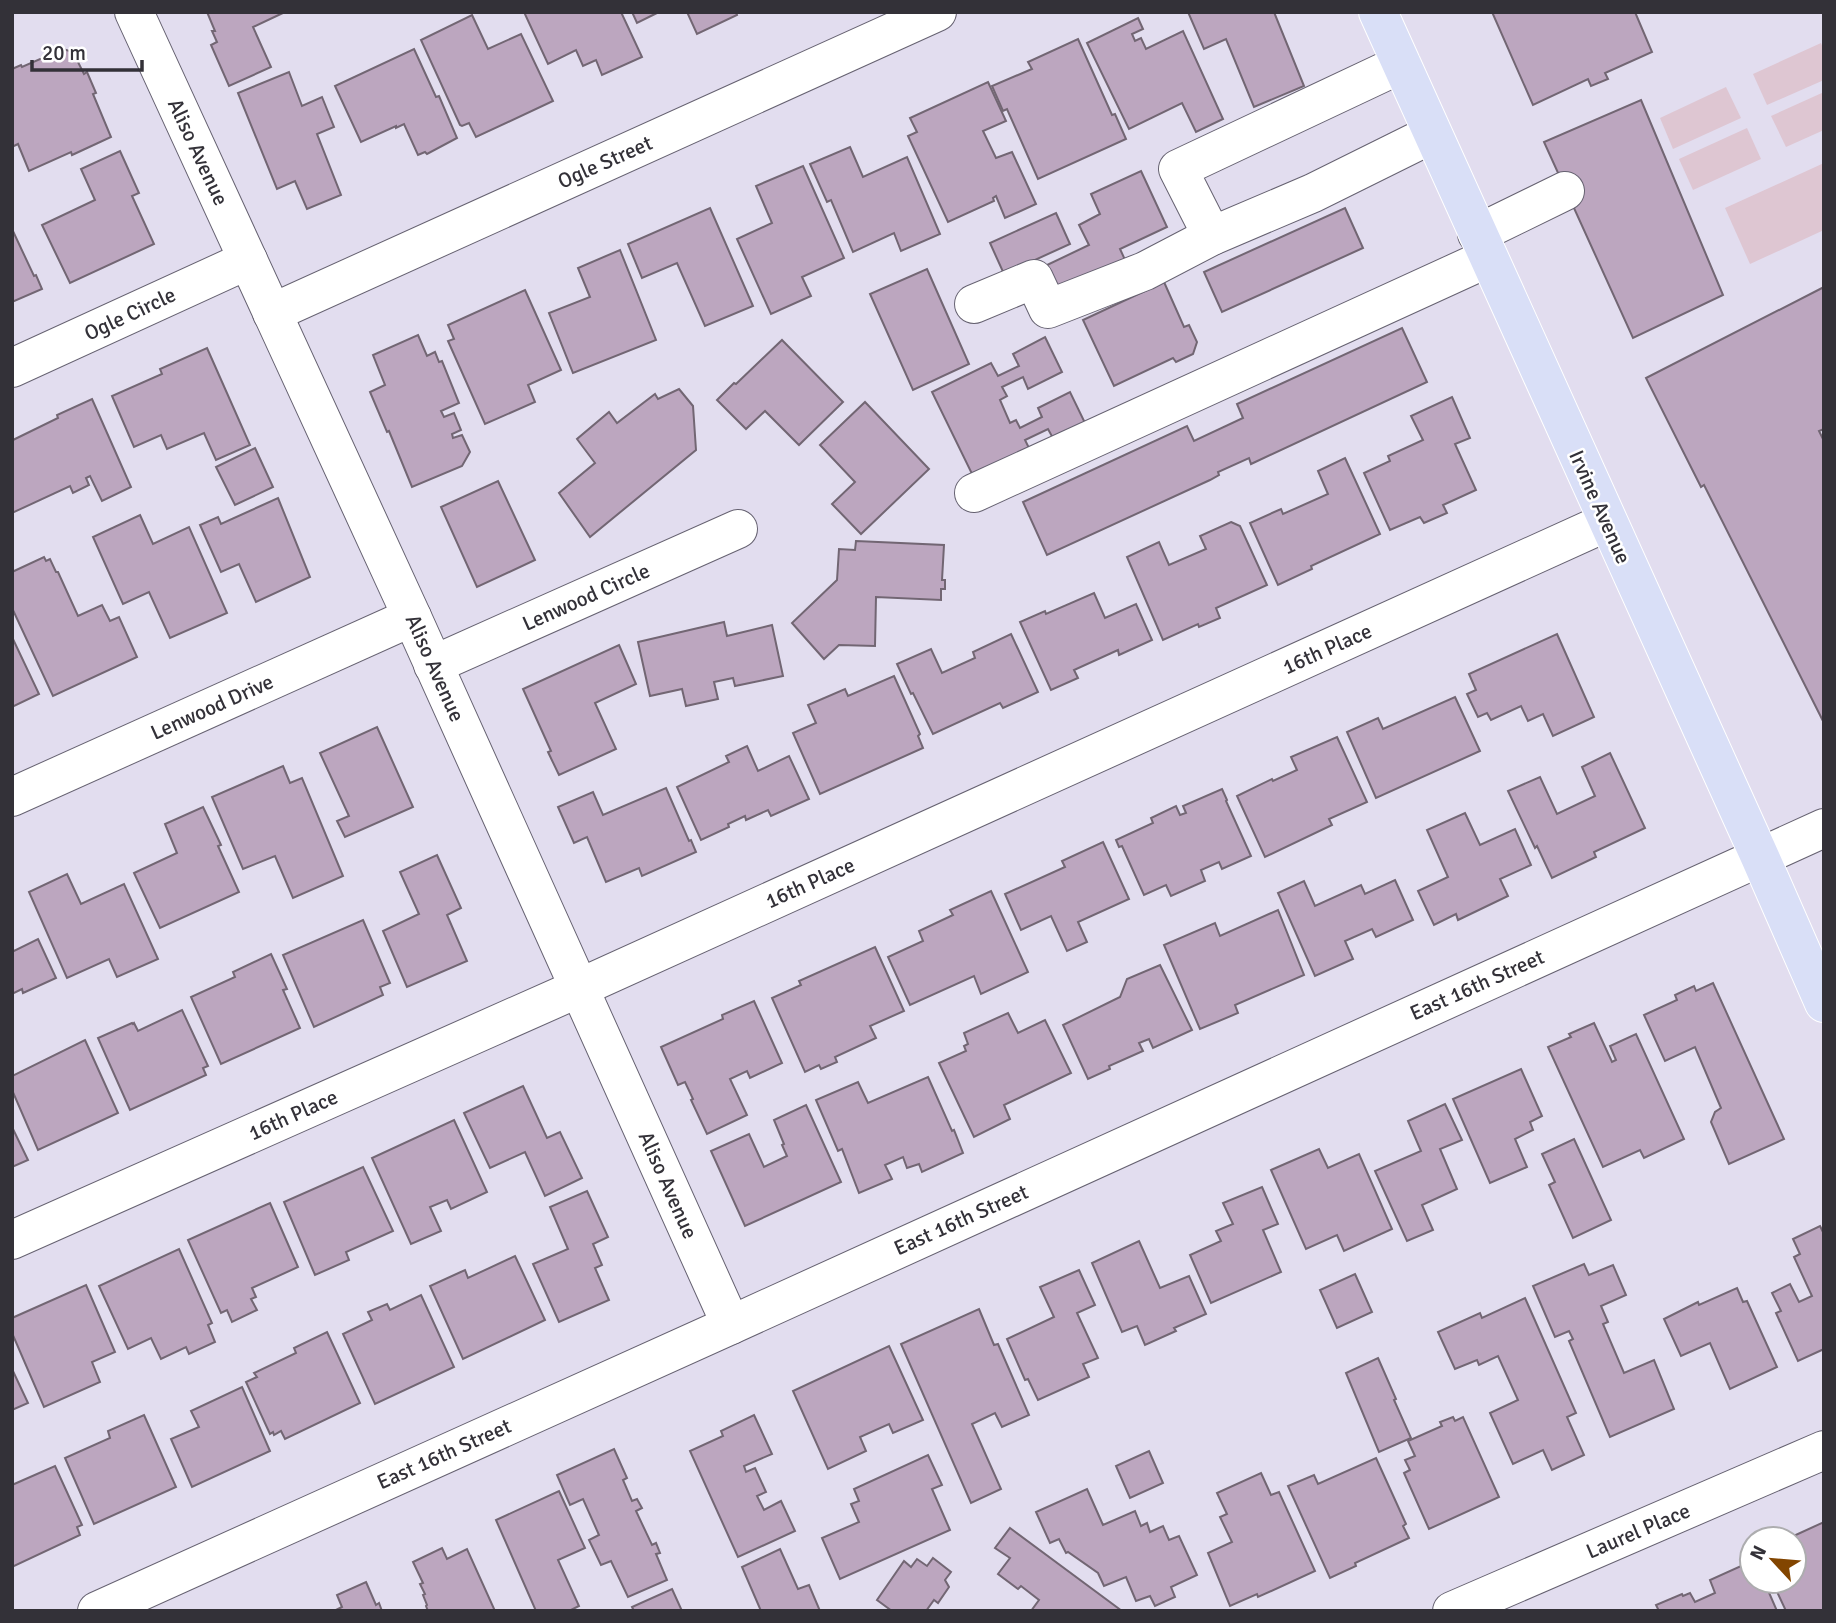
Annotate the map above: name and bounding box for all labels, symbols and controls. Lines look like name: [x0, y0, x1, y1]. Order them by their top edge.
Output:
scale bar: [32, 28, 142, 72]
text: 20 m: [42, 40, 86, 66]
street label: Aliso Avenue: [162, 94, 234, 210]
street label: Ogle Street: [554, 130, 656, 194]
street label: Ogle Circle: [80, 281, 180, 347]
street label: Irvine Avenue: [1563, 446, 1637, 568]
street label: Lenwood Circle: [518, 557, 654, 637]
street label: Aliso Avenue: [400, 610, 470, 726]
street label: 16th Place: [1278, 618, 1376, 680]
street label: Lenwood Drive: [147, 668, 277, 746]
street label: 16th Place: [761, 852, 859, 914]
street label: East 16th Street: [1406, 944, 1548, 1026]
street label: 16th Place: [244, 1084, 342, 1146]
street label: Aliso Avenue: [633, 1127, 703, 1243]
street label: East 16th Street: [890, 1179, 1032, 1261]
street label: East 16th Street: [373, 1413, 515, 1495]
street label: Laurel Place: [1582, 1497, 1694, 1565]
north arrow: [1738, 1525, 1808, 1595]
text: N: [1745, 1542, 1772, 1564]

